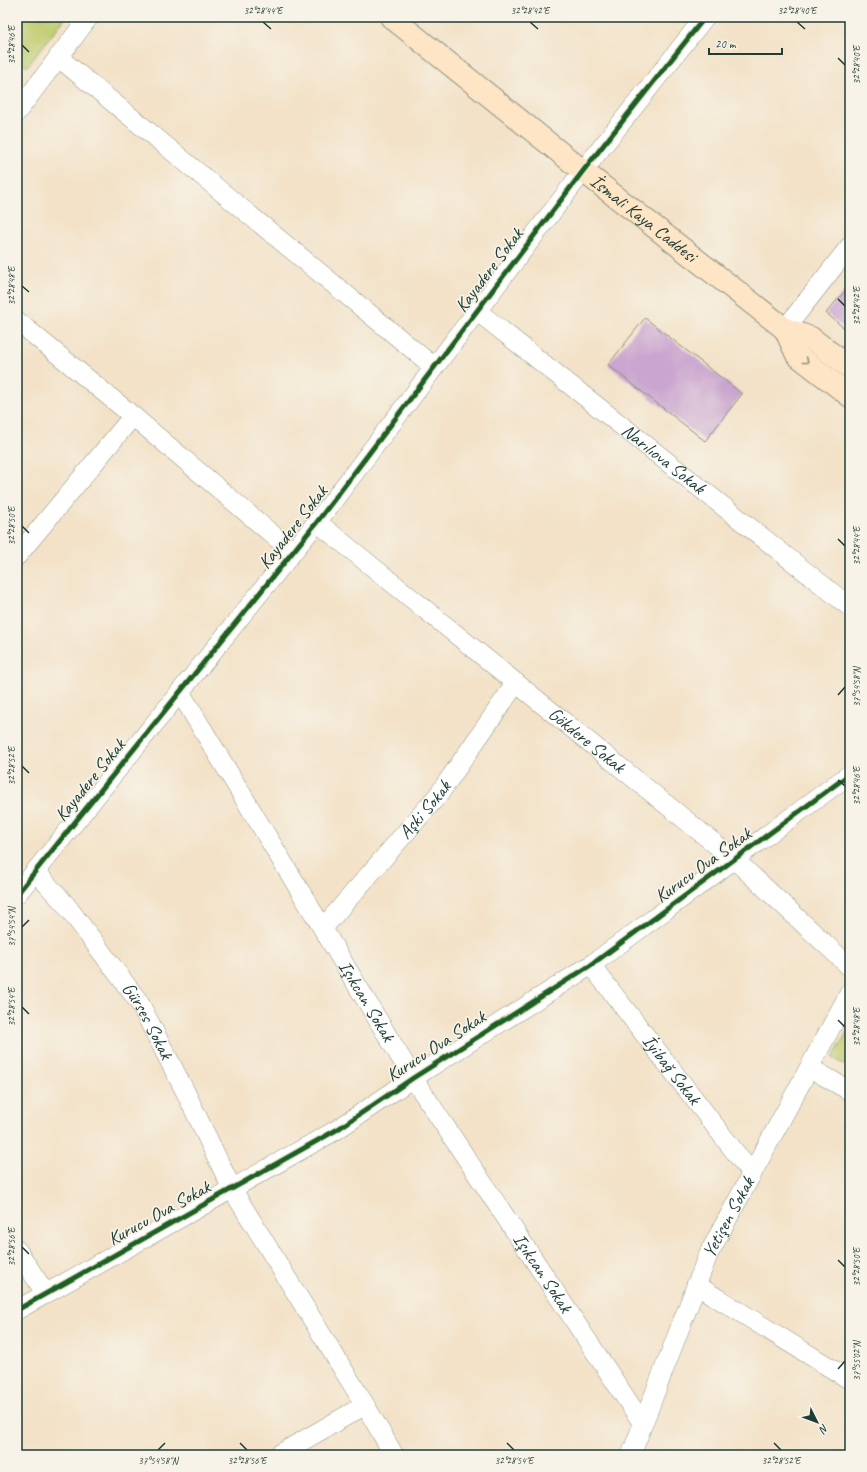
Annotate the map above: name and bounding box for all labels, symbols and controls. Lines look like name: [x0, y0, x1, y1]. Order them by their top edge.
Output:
text: 32°28'44"E: [244, 4, 284, 17]
text: 32°28'42"E: [511, 4, 551, 17]
text: 32°28'40"E: [778, 4, 818, 17]
text: 32°28'46"E: [5, 24, 18, 64]
scale bar: [709, 30, 782, 56]
text: 20 m: [715, 36, 737, 52]
text: 32°28'40"E: [850, 44, 863, 84]
street label: İsmali Kaya Caddesi: [585, 169, 704, 269]
street label: Kayadere Sokak: [449, 222, 529, 317]
text: 32°28'48"E: [5, 265, 18, 305]
text: 32°28'42"E: [850, 285, 863, 325]
one-way arrow: [801, 357, 808, 364]
street label: Narılıova Sokak: [617, 418, 712, 501]
street label: Kayadere Sokak: [253, 480, 334, 574]
text: 32°28'50"E: [5, 505, 18, 545]
text: 32°28'44"E: [850, 525, 863, 565]
text: 37°54'58"N: [850, 665, 863, 707]
street label: Gökdere Sokak: [543, 702, 631, 779]
street label: Kayadere Sokak: [49, 733, 131, 826]
text: 32°28'52"E: [5, 745, 18, 785]
text: 32°28'46"E: [850, 765, 863, 805]
street label: Aşki Sokak: [393, 775, 458, 844]
street label: Kurucu Ova Sokak: [650, 821, 757, 908]
text: 37°54'54"N: [5, 905, 18, 947]
street label: Işıkcan Sokak: [333, 956, 401, 1047]
street label: Gürses Sokak: [116, 977, 179, 1064]
text: 32°28'54"E: [5, 986, 18, 1026]
street label: Kurucu Ova Sokak: [382, 1004, 491, 1087]
text: 32°28'48"E: [850, 1006, 863, 1046]
street label: İyibağ Sokak: [637, 1030, 707, 1110]
street label: Yetişen Sokak: [697, 1171, 761, 1262]
street label: Kurucu Ova Sokak: [103, 1174, 215, 1251]
text: 32°28'56"E: [5, 1226, 18, 1266]
street label: Işıkcan Sokak: [508, 1229, 578, 1318]
text: 32°28'50"E: [850, 1246, 863, 1286]
text: 37°55'02"N: [850, 1339, 863, 1381]
north arrow: [797, 1402, 837, 1442]
text: N: [815, 1421, 832, 1438]
text: 37°54'58"N: [138, 1454, 180, 1467]
text: 32°28'56"E: [228, 1454, 268, 1467]
text: 32°28'54"E: [495, 1454, 535, 1467]
text: 32°28'52"E: [762, 1454, 802, 1467]

